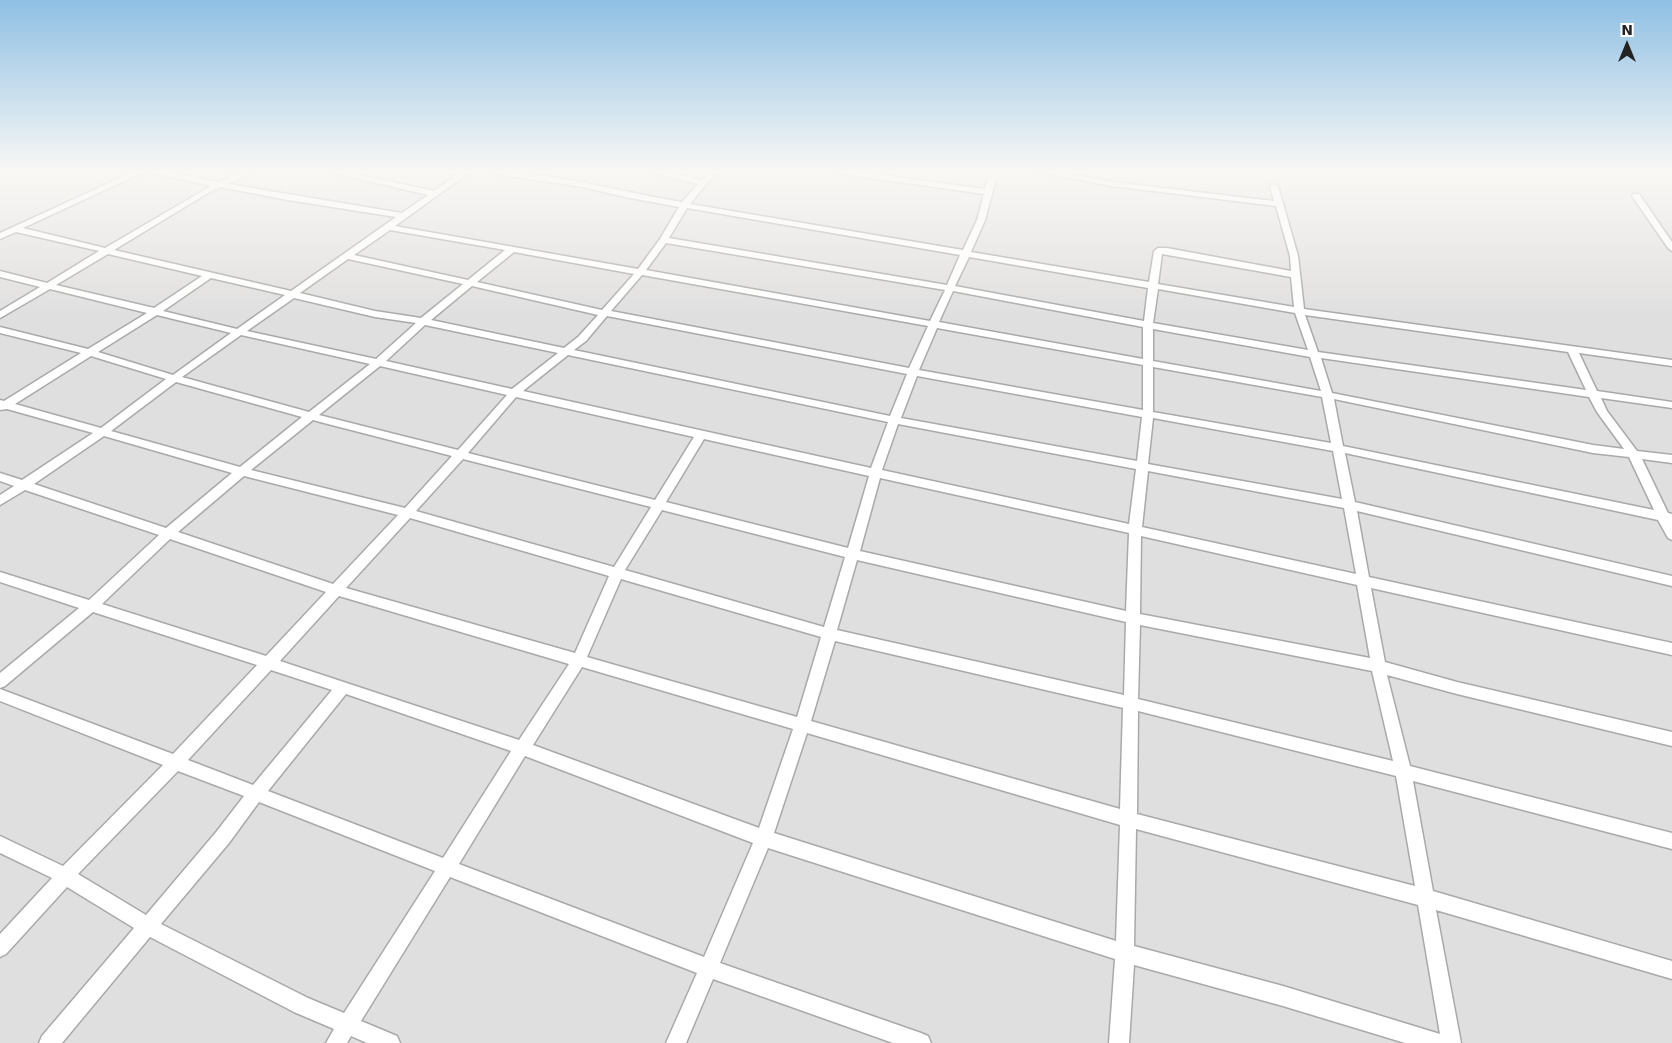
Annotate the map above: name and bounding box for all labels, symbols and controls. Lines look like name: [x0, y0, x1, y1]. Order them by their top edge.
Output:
north arrow: [1602, 20, 1652, 70]
text: N: [1621, 22, 1633, 38]

